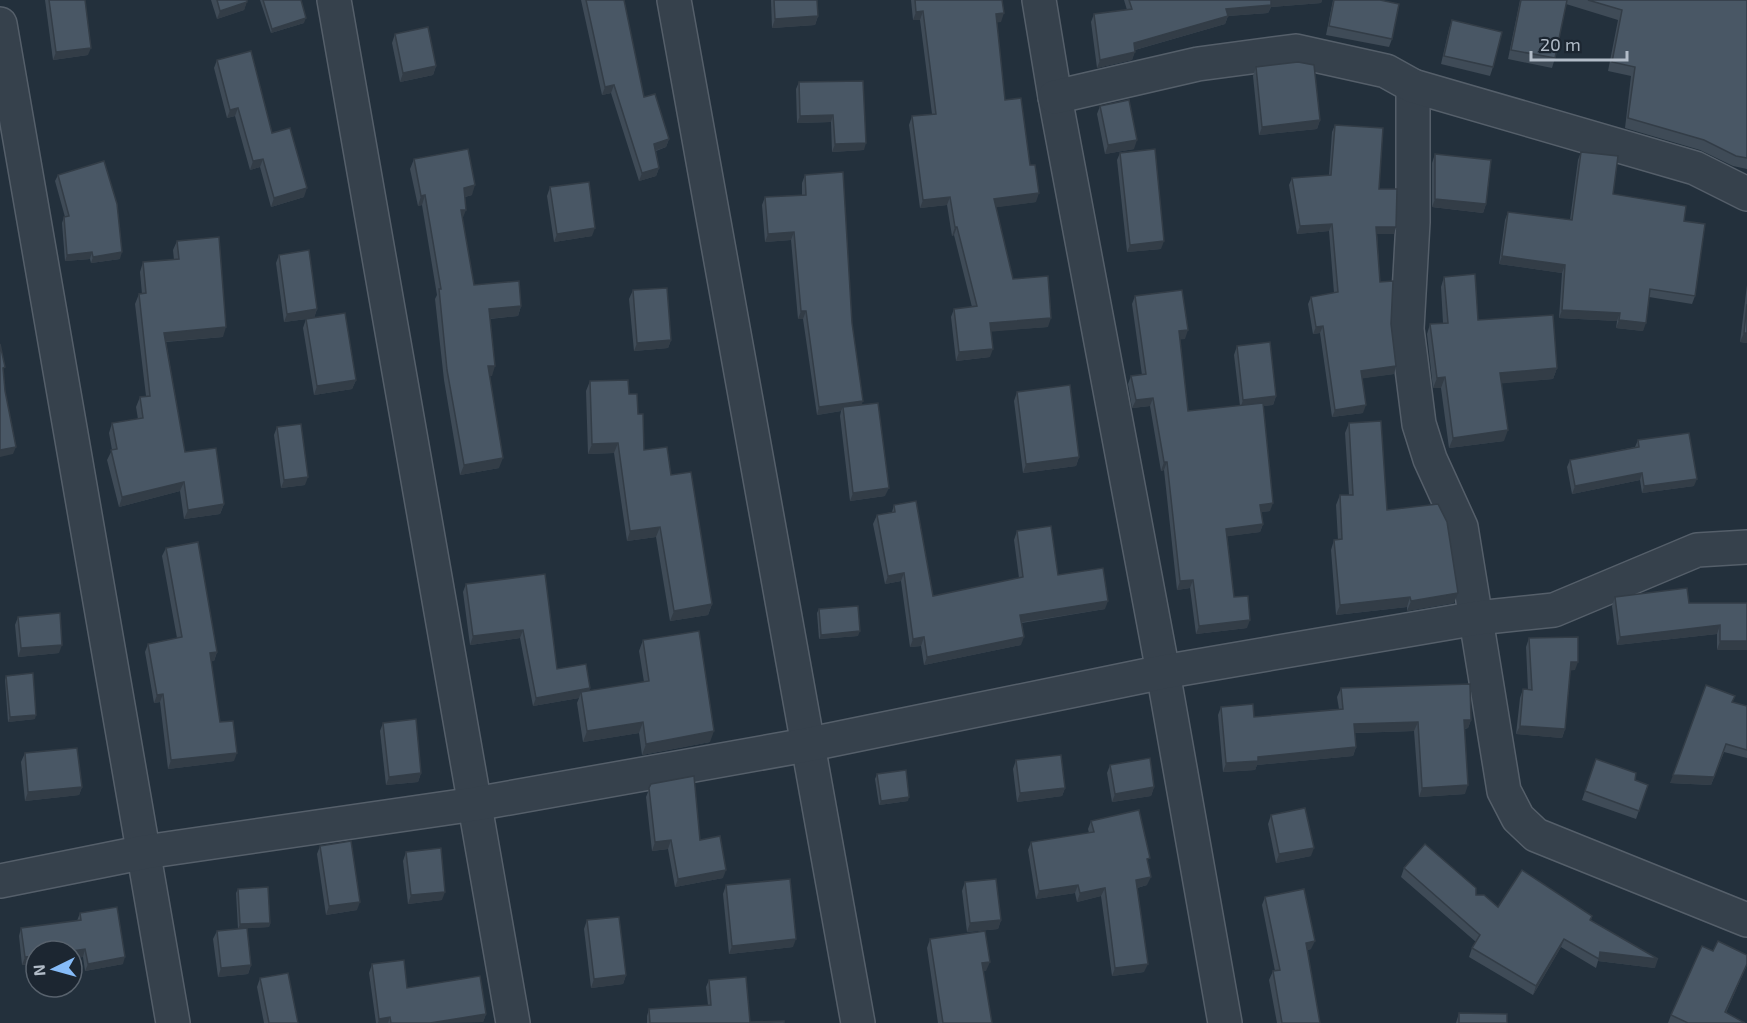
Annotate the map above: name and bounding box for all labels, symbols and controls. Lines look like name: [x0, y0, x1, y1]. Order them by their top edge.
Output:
scale bar: [1531, 24, 1627, 62]
text: 20 m: [1540, 33, 1581, 55]
north arrow: [24, 939, 84, 999]
text: N: [29, 964, 49, 977]

